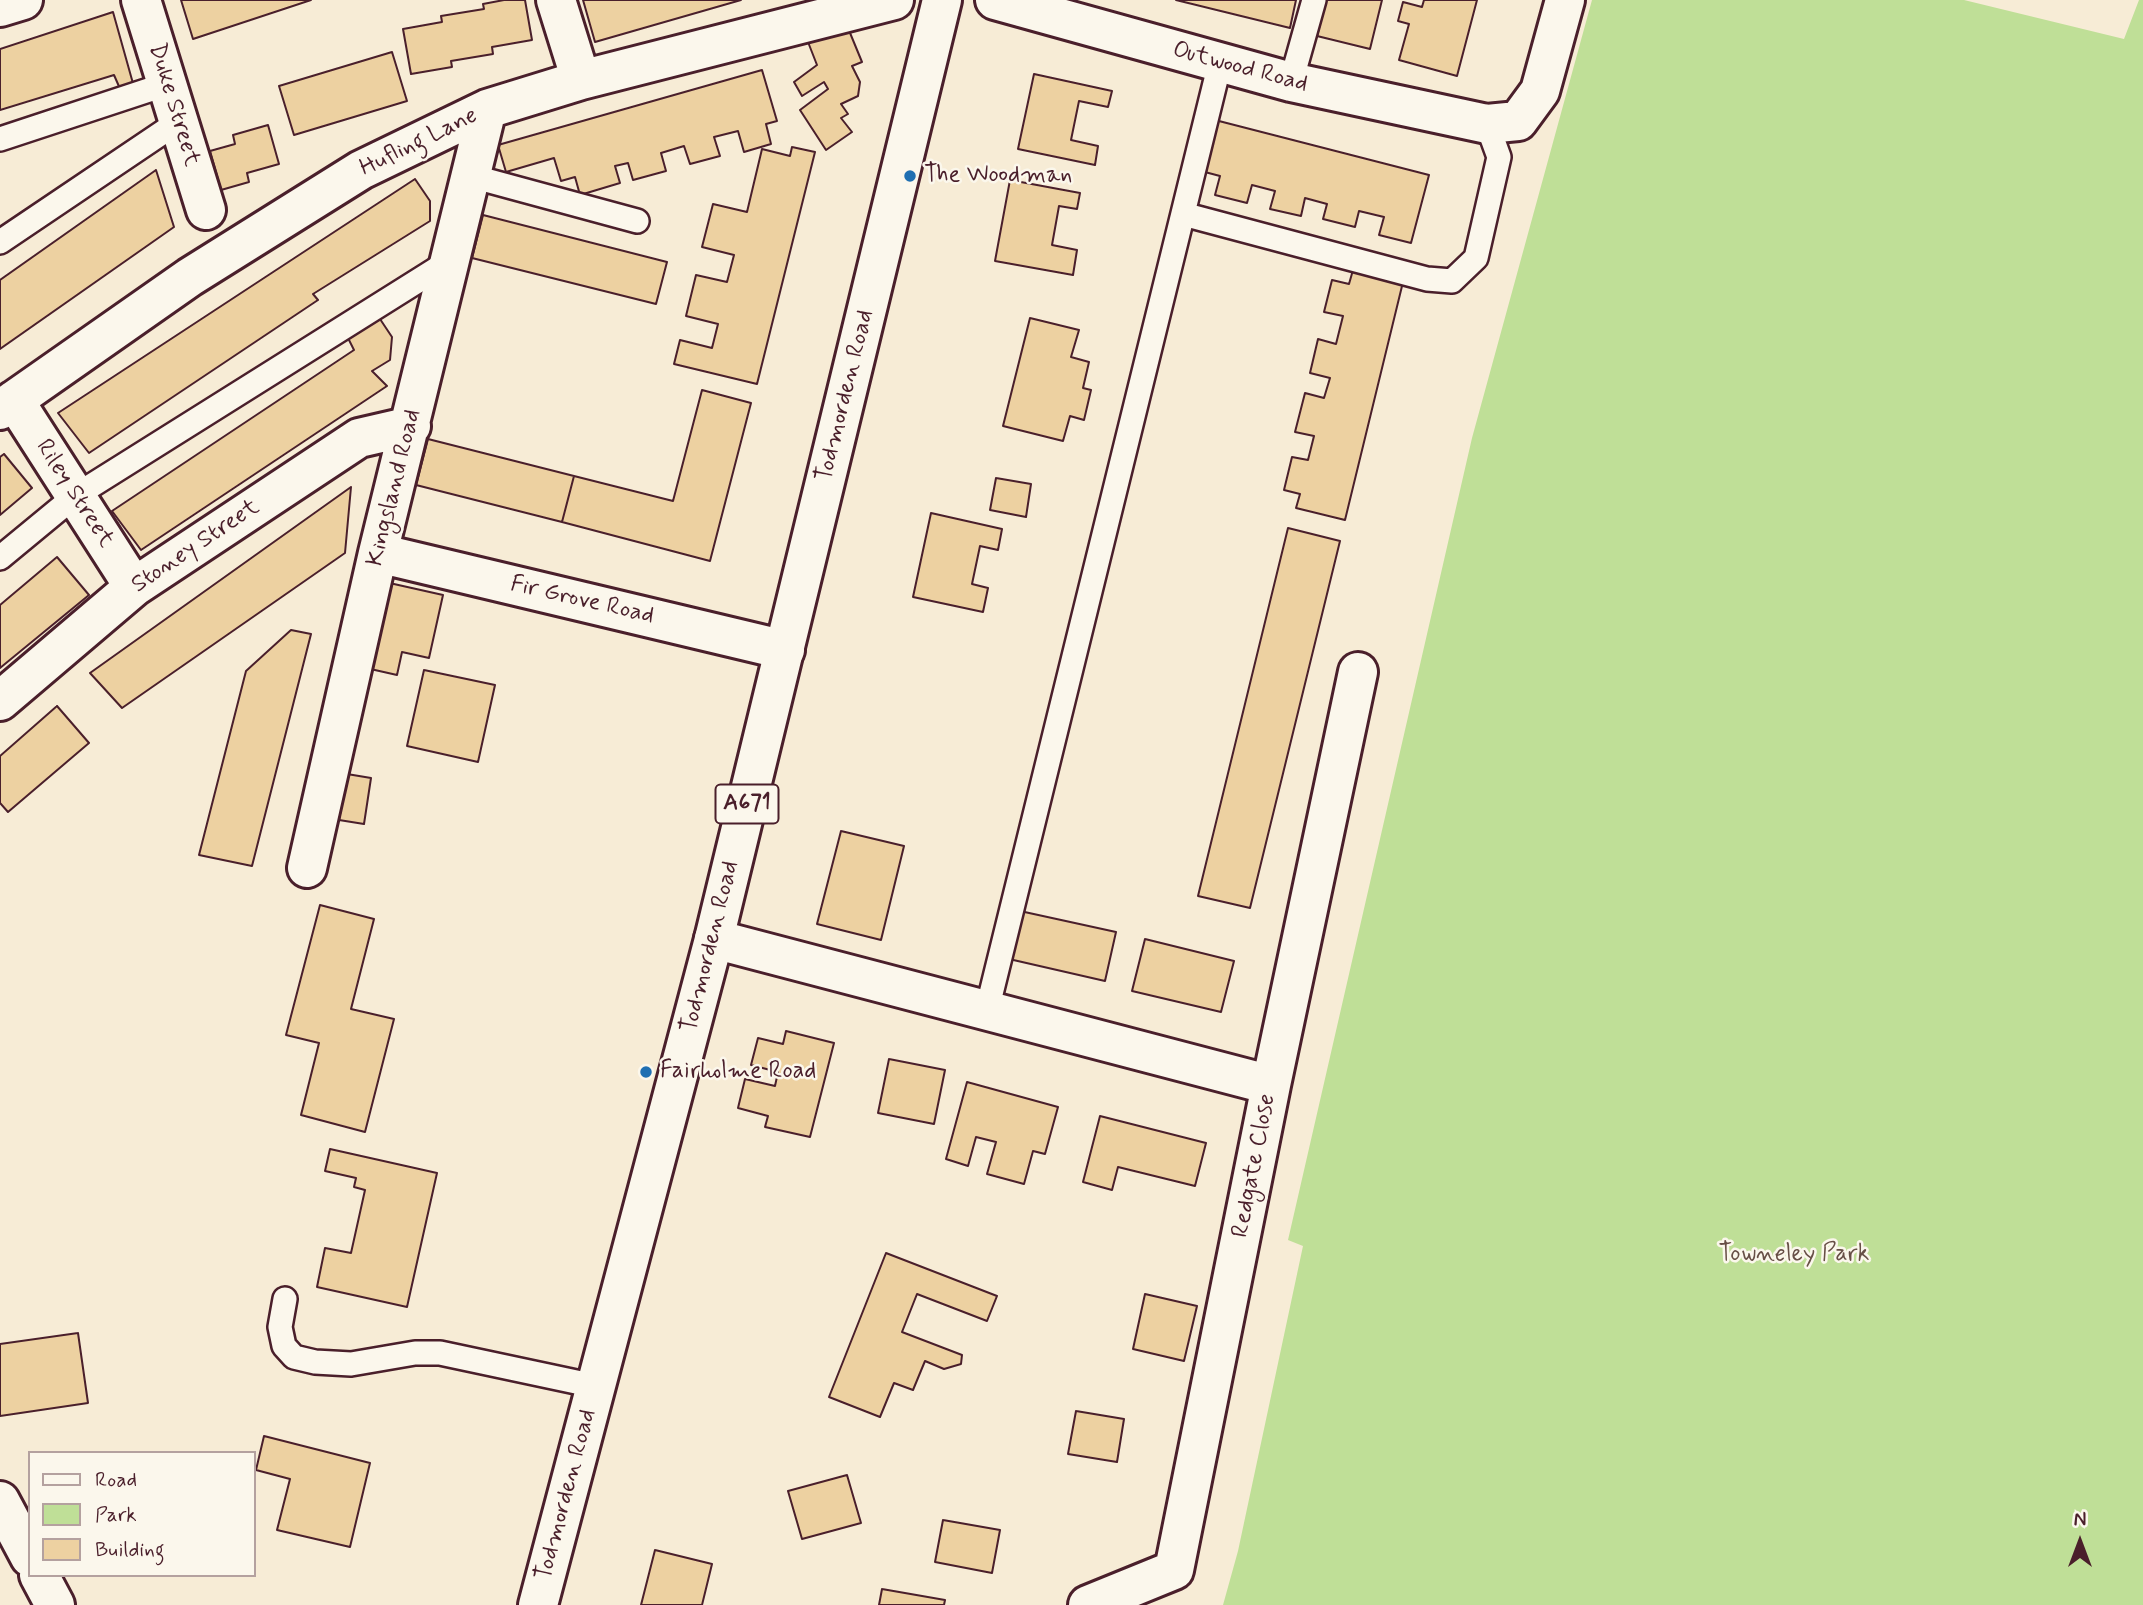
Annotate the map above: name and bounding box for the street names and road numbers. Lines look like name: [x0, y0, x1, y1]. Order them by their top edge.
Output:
street label: Outwood Road: [1169, 36, 1311, 100]
street label: Duke Street: [141, 40, 205, 170]
street label: Hufling Lane: [355, 102, 483, 184]
street label: Todmorden Road: [811, 307, 881, 485]
street label: Kingsland Road: [362, 407, 428, 569]
street label: Riley Street: [28, 435, 120, 553]
street label: Stoney Street: [127, 494, 265, 600]
street label: Fir Grove Road: [507, 571, 657, 631]
road number: A671: [716, 784, 778, 824]
street label: Todmorden Road: [676, 858, 746, 1036]
street label: Redgate Close: [1227, 1092, 1283, 1240]
street label: Todmorden Road: [530, 1406, 604, 1584]

